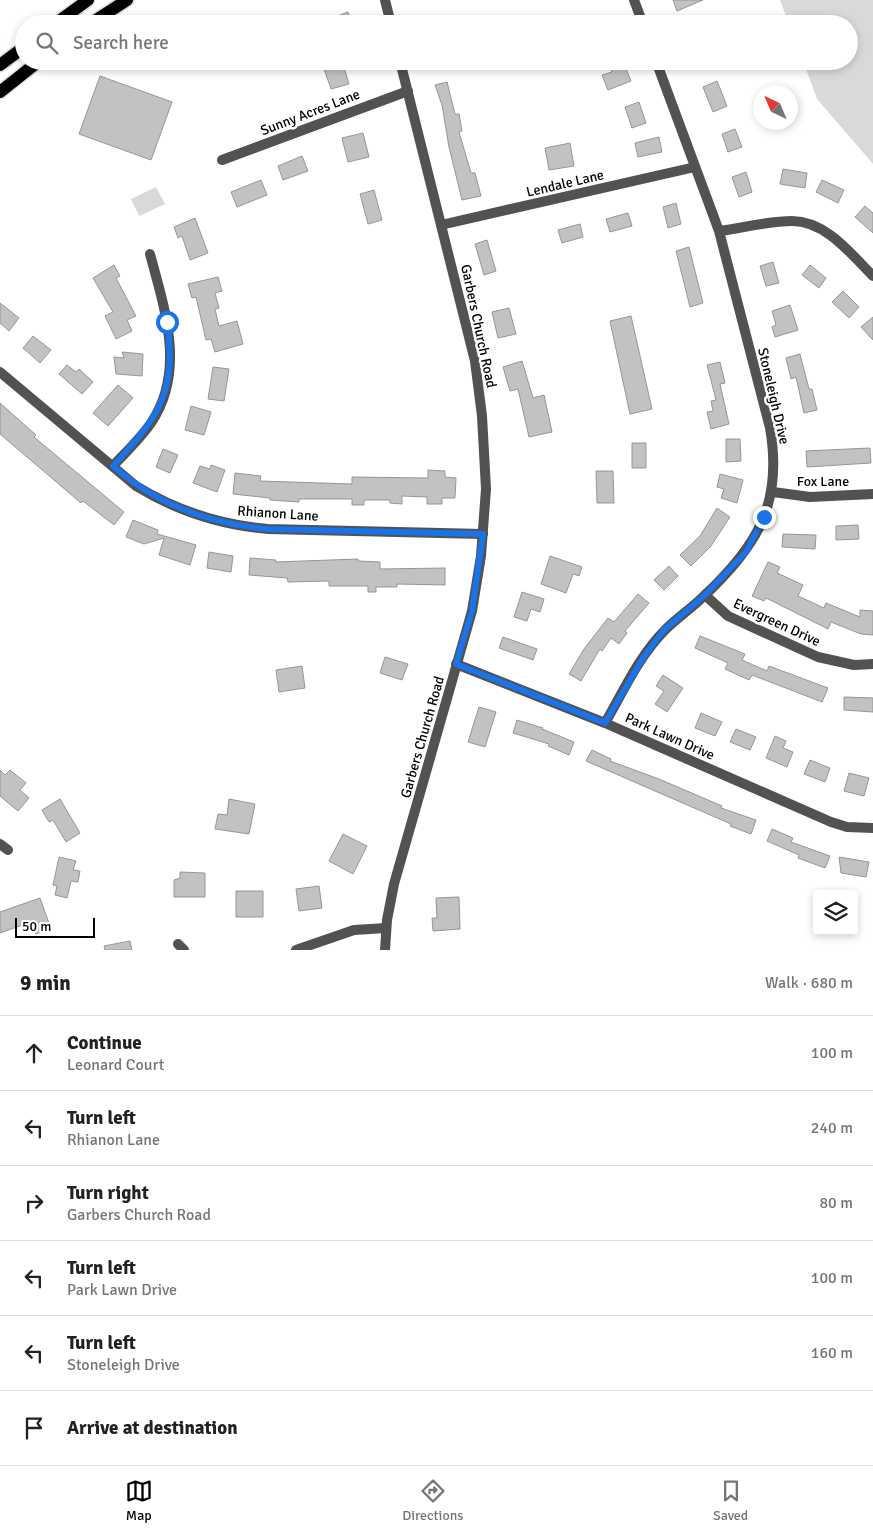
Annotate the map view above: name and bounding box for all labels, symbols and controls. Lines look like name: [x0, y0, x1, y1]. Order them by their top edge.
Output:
search box: [15, 15, 858, 70]
icon: search: [33, 29, 61, 57]
text: Search here: [73, 31, 169, 55]
north arrow: [753, 85, 798, 130]
street label: Sunny Acres Lane: [258, 86, 362, 139]
street label: Lendale Lane: [525, 166, 606, 201]
street label: Garbers Church Road: [457, 263, 500, 389]
route start: [156, 311, 179, 334]
street label: Stoneleigh Drive: [754, 346, 793, 446]
street label: Fox Lane: [797, 473, 849, 490]
street label: Rhianon Lane: [237, 502, 319, 525]
route end: [753, 506, 776, 529]
street label: Evergreen Drive: [730, 595, 823, 650]
street label: Garbers Church Road: [397, 674, 448, 800]
street label: Park Lawn Drive: [622, 709, 717, 764]
map controls: [813, 890, 858, 935]
button: layers: [813, 890, 858, 935]
scale bar: [15, 915, 95, 938]
text: 50 m: [22, 918, 51, 935]
text: 9 min: [20, 970, 71, 996]
text: Walk · 680 m: [765, 973, 853, 993]
text: Continue: [67, 1031, 142, 1055]
icon: ahead: [20, 1039, 48, 1067]
text: 100 m: [811, 1043, 853, 1063]
text: Leonard Court: [67, 1055, 164, 1075]
text: Turn left: [67, 1106, 136, 1130]
icon: left: [20, 1114, 48, 1142]
text: 240 m: [811, 1118, 853, 1138]
text: Rhianon Lane: [67, 1130, 160, 1150]
text: Turn right: [67, 1181, 149, 1205]
icon: right: [20, 1189, 48, 1217]
text: 80 m: [819, 1193, 853, 1213]
text: Garbers Church Road: [67, 1205, 211, 1225]
text: Turn left: [67, 1256, 136, 1280]
icon: left: [20, 1264, 48, 1292]
text: 100 m: [811, 1268, 853, 1288]
text: Park Lawn Drive: [67, 1280, 177, 1300]
text: Turn left: [67, 1331, 136, 1355]
icon: left: [20, 1339, 48, 1367]
text: 160 m: [811, 1343, 853, 1363]
text: Stoneleigh Drive: [67, 1355, 180, 1375]
icon: arrive: [20, 1414, 48, 1442]
text: Arrive at destination: [67, 1416, 238, 1440]
tab: Map: [125, 1477, 153, 1524]
tab: Directions: [402, 1477, 463, 1524]
tab: Saved: [713, 1477, 748, 1524]

